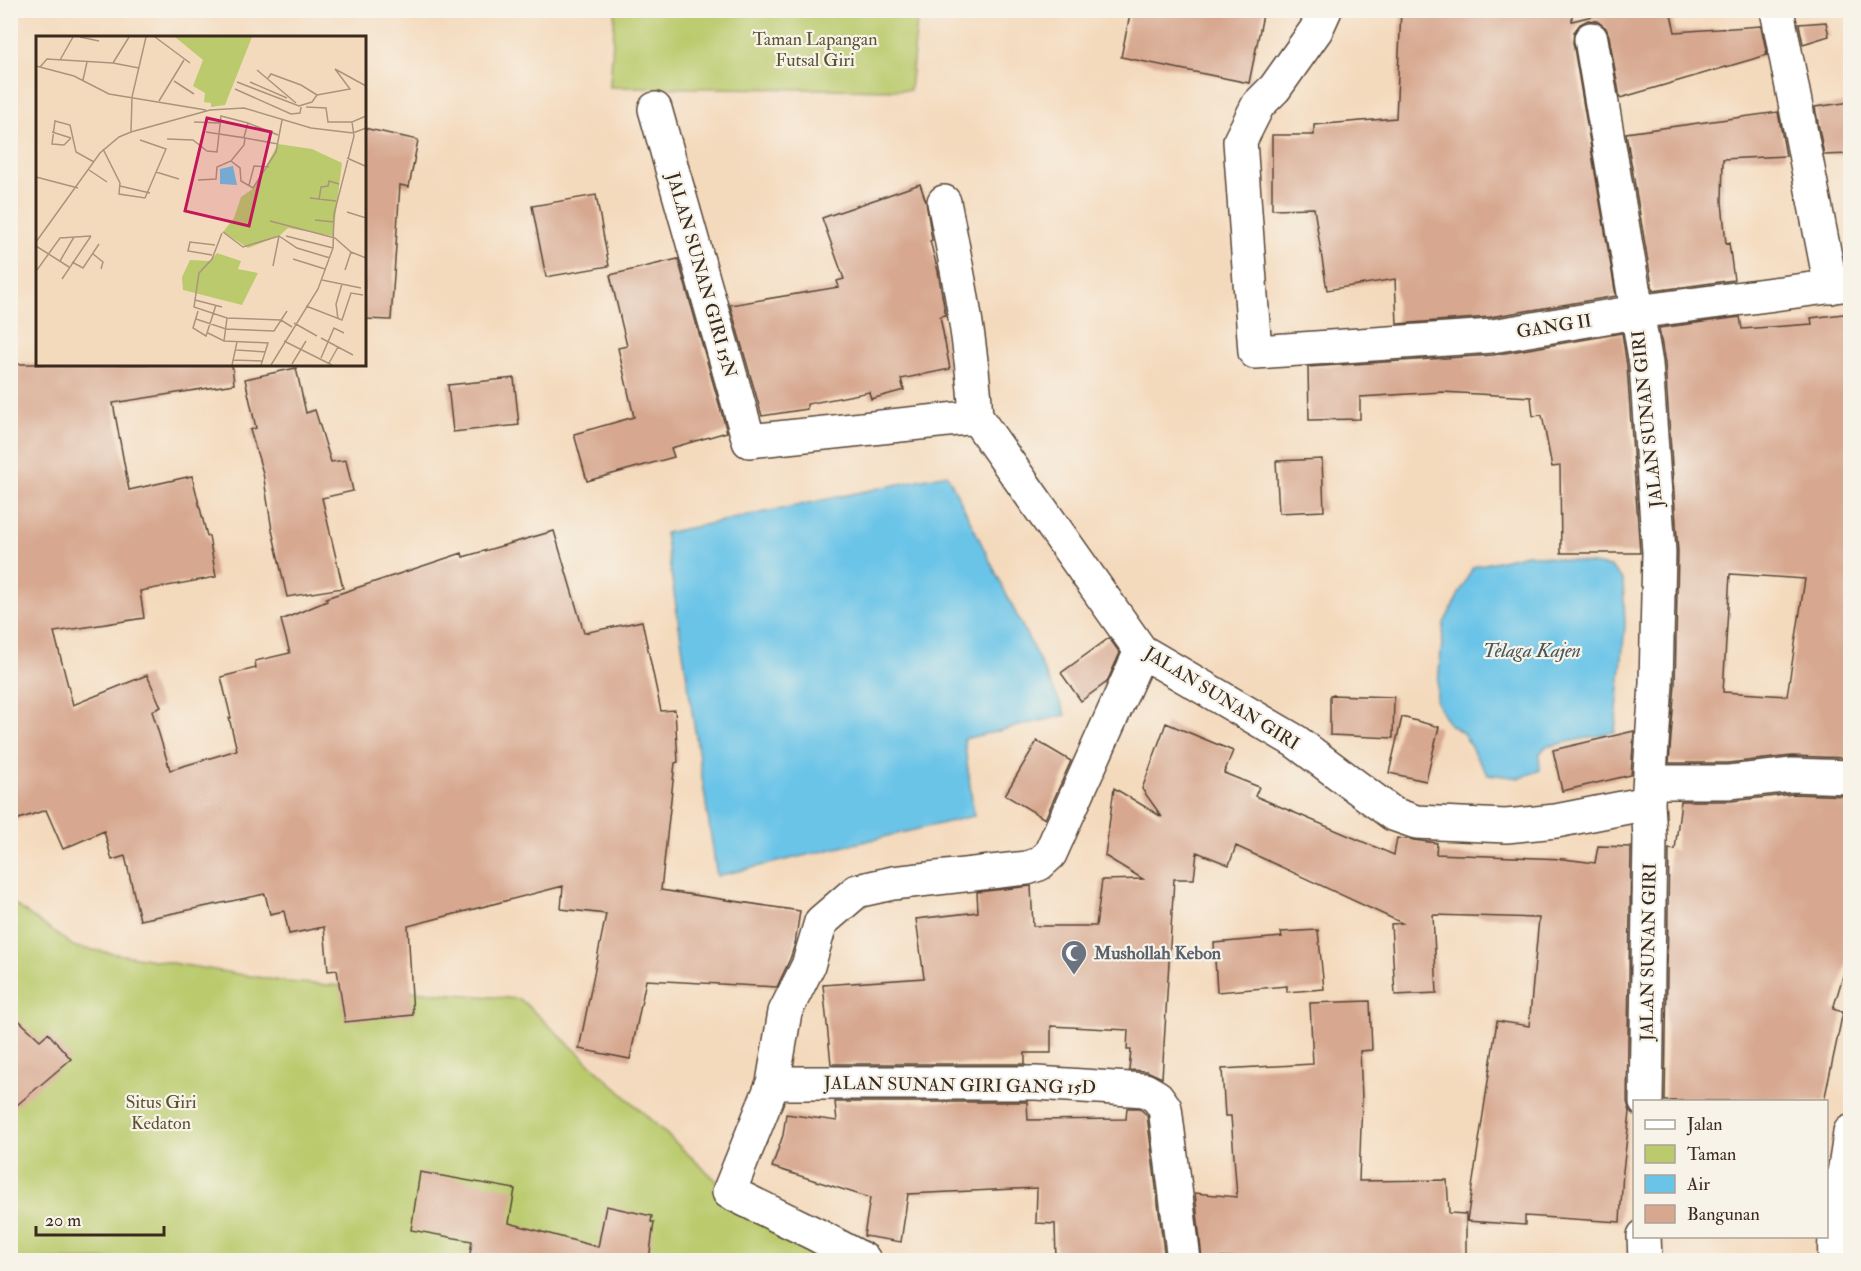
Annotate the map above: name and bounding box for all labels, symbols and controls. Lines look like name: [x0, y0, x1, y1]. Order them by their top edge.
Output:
park label: Taman Lapangan Futsal Giri: [753, 28, 877, 72]
inset map: [36, 36, 366, 366]
street label: JALAN SUNAN GIRI 15N: [661, 169, 742, 380]
street label: GANG II: [1515, 309, 1593, 344]
street label: JALAN SUNAN GIRI: [1627, 329, 1668, 510]
water label: Telaga Kajen: [1483, 638, 1581, 663]
street label: JALAN SUNAN GIRI: [1139, 641, 1303, 755]
street label: JALAN SUNAN GIRI: [1635, 863, 1662, 1042]
mosque icon: Mushollah Kebon: [1059, 938, 1089, 976]
place label: Mushollah Kebon: [1093, 942, 1222, 965]
street label: JALAN SUNAN GIRI GANG 15D: [823, 1072, 1096, 1099]
park label: Situs Giri Kedaton: [125, 1091, 197, 1135]
legend: [1633, 1100, 1828, 1238]
text: Jalan: [1686, 1113, 1723, 1136]
text: Taman: [1687, 1143, 1736, 1166]
text: Air: [1686, 1173, 1710, 1196]
scale bar: [36, 1199, 164, 1237]
text: Bangunan: [1687, 1203, 1760, 1226]
text: 20 m: [45, 1209, 81, 1232]

